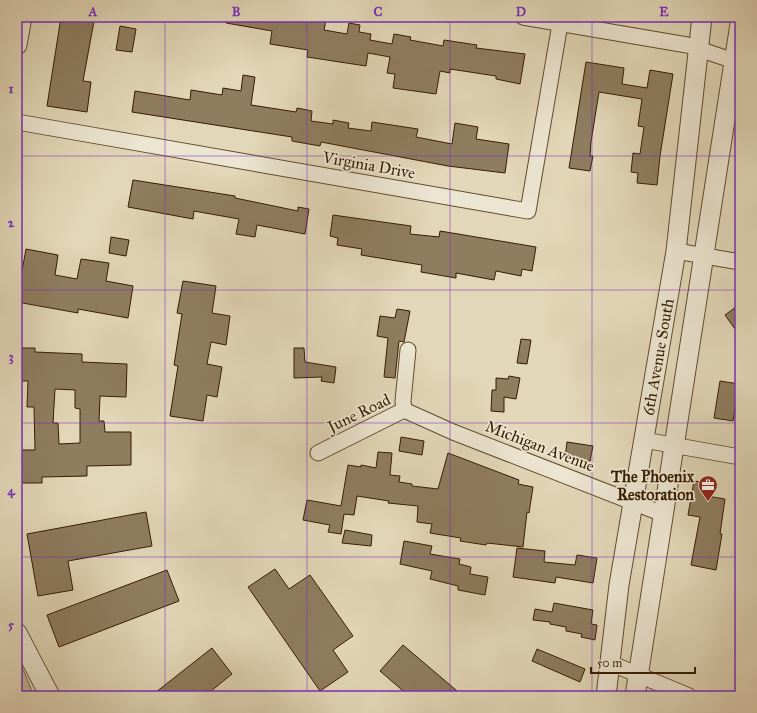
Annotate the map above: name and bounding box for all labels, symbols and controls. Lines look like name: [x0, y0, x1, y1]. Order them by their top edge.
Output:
text: A: [88, 4, 98, 20]
text: B: [232, 4, 241, 20]
text: C: [374, 4, 383, 20]
text: D: [516, 4, 526, 20]
text: E: [659, 4, 669, 20]
text: 1: [8, 81, 14, 97]
street label: Virginia Drive: [320, 147, 417, 184]
text: 2: [8, 215, 15, 231]
street label: 6th Avenue South: [638, 297, 678, 417]
text: 3: [8, 349, 14, 365]
street label: June Road: [323, 390, 394, 438]
street label: Michigan Avenue: [482, 416, 598, 477]
place label: The Phoenix Restoration: [610, 467, 695, 504]
office icon: The Phoenix Restoration: [697, 474, 719, 502]
text: 4: [7, 483, 15, 499]
text: 5: [8, 617, 15, 633]
scale bar: [591, 649, 695, 675]
text: 50 m: [597, 656, 622, 670]

